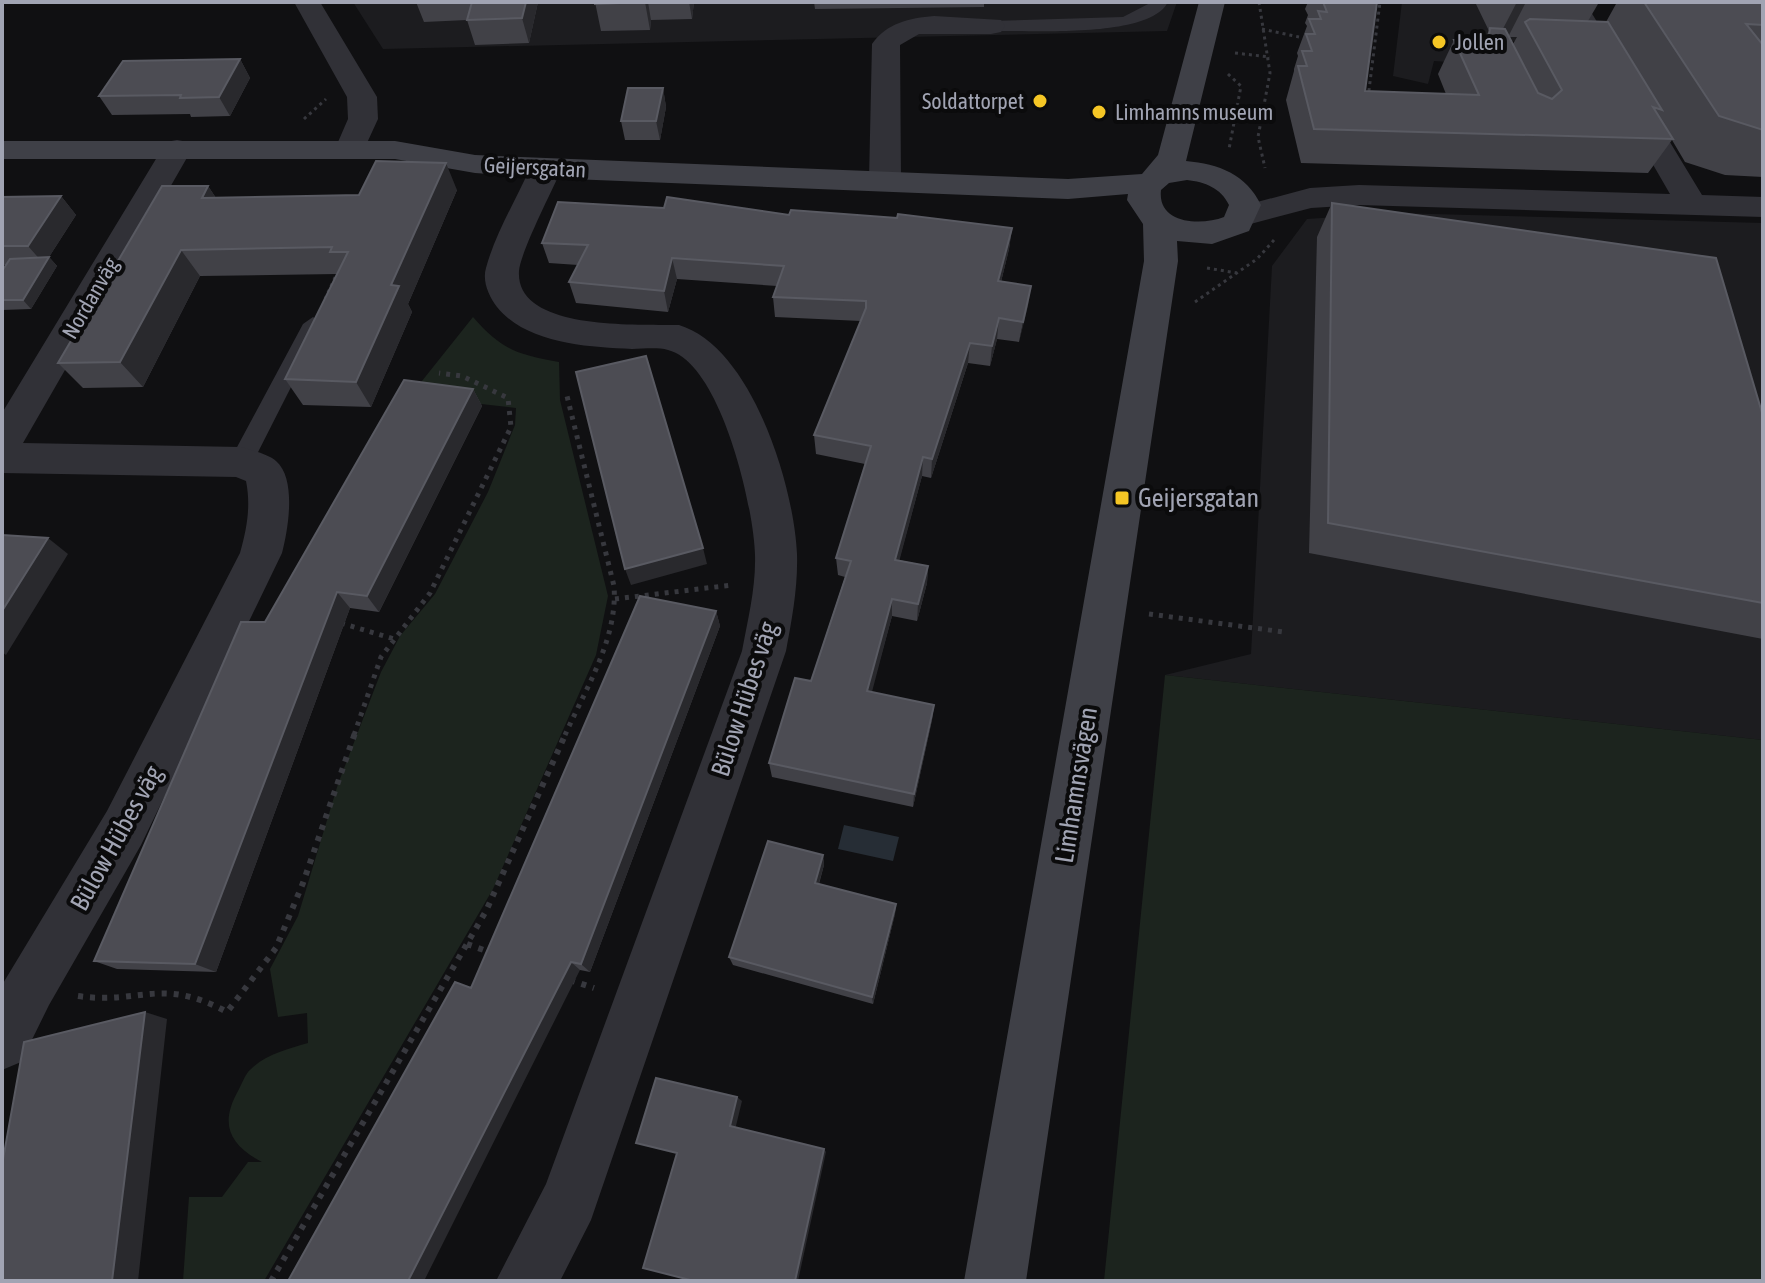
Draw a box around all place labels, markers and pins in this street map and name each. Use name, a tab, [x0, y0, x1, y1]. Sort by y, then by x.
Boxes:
place label: Jollen	[1455, 29, 1504, 55]
marker: Jollen	[1430, 33, 1448, 51]
place label: Soldattorpet	[922, 88, 1024, 114]
marker: Soldattorpet	[1031, 92, 1049, 110]
place label: Limhamns museum	[1115, 99, 1273, 125]
marker: Limhamns museum	[1090, 103, 1108, 121]
place label: Geijersgatan	[1138, 483, 1259, 513]
marker: Geijersgatan	[1113, 489, 1131, 507]

